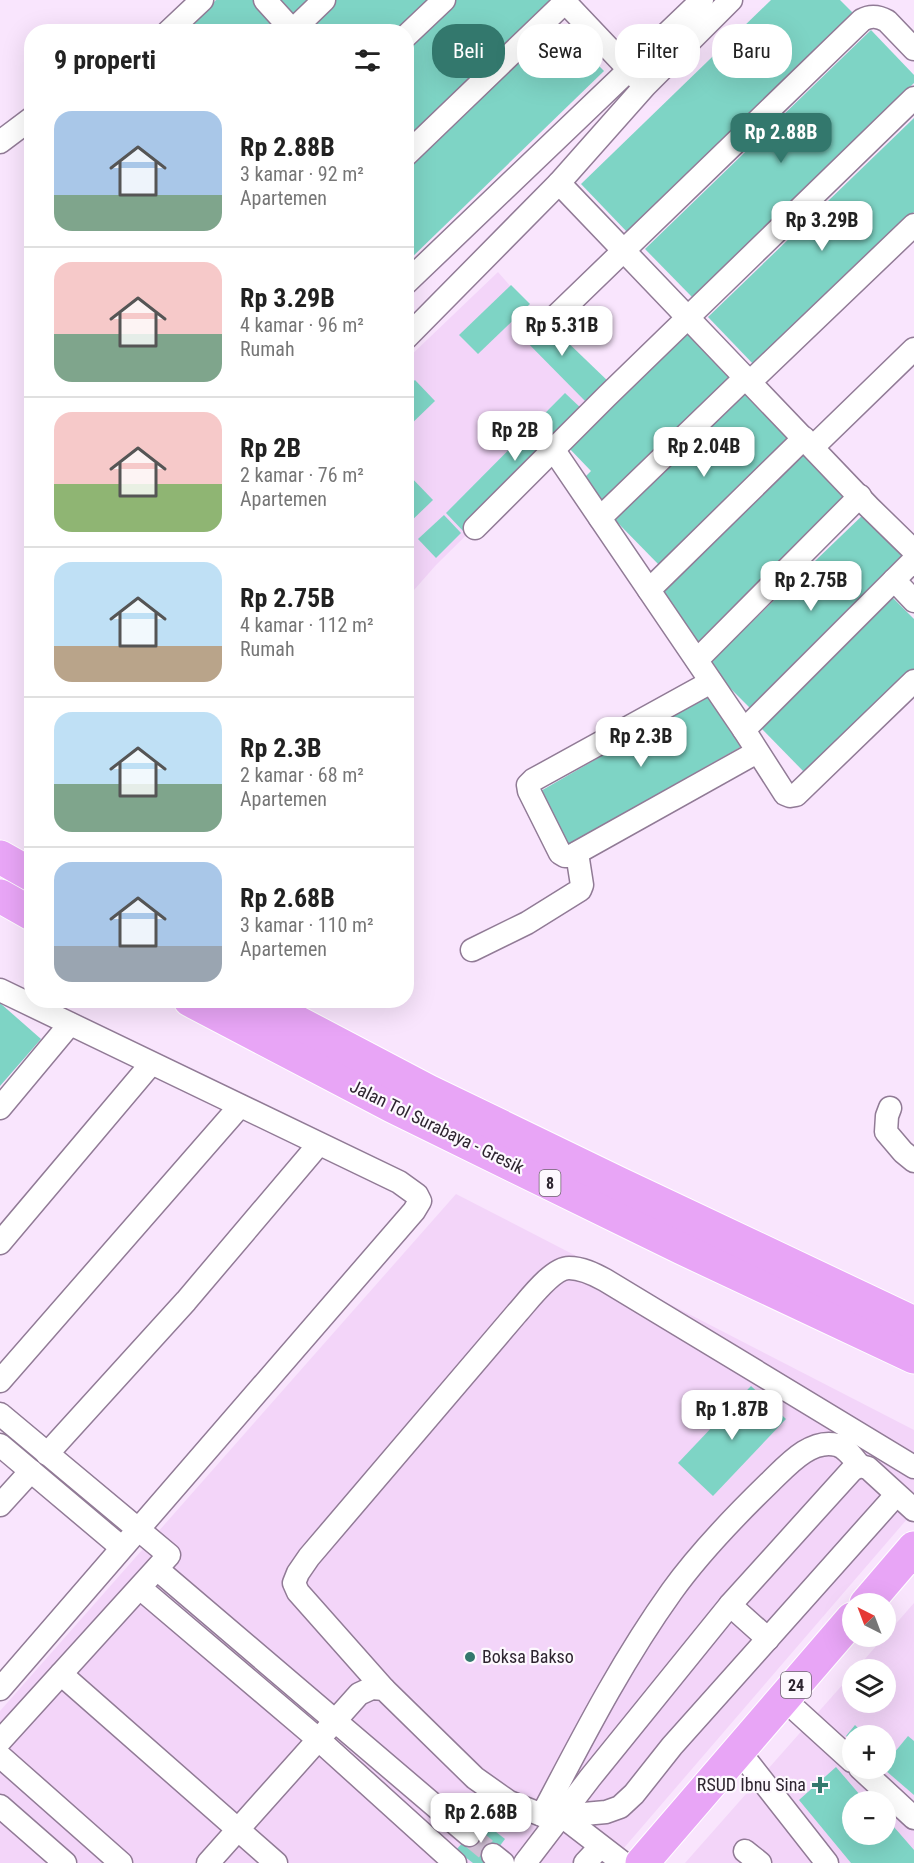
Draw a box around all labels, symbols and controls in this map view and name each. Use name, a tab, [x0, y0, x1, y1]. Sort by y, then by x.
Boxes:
chip: Beli	[432, 24, 505, 78]
chip: Sewa	[517, 24, 603, 78]
chip: Filter	[615, 24, 700, 78]
chip: Baru	[712, 24, 792, 78]
icon: filters	[351, 44, 384, 77]
text: 9 properti	[54, 45, 156, 75]
pin: Rp 2.88B	[719, 113, 843, 164]
text: Rp 2.88B	[745, 120, 817, 144]
text: Rp 2.88B	[240, 132, 335, 162]
icon: home	[102, 135, 174, 207]
text: 3 kamar · 92 m²	[240, 162, 364, 186]
text: Apartemen	[240, 186, 327, 210]
pin: Rp 3.29B	[760, 201, 884, 252]
text: Rp 3.29B	[786, 208, 858, 232]
text: Rp 3.29B	[240, 283, 335, 313]
icon: home	[102, 286, 174, 358]
pin: Rp 5.31B	[500, 306, 624, 357]
text: 4 kamar · 96 m²	[240, 313, 364, 337]
text: Rp 5.31B	[526, 313, 598, 337]
text: Rumah	[240, 337, 295, 361]
pin: Rp 2B	[473, 411, 557, 462]
text: Rp 2B	[492, 418, 538, 442]
pin: Rp 2.04B	[642, 427, 766, 478]
text: Rp 2B	[240, 433, 301, 463]
text: Rp 2.04B	[668, 434, 740, 458]
icon: home	[102, 436, 174, 508]
text: 2 kamar · 76 m²	[240, 463, 364, 487]
text: Apartemen	[240, 487, 327, 511]
pin: Rp 2.75B	[749, 561, 873, 612]
text: Rp 2.75B	[775, 568, 847, 592]
text: Rp 2.75B	[240, 583, 335, 613]
icon: home	[102, 586, 174, 658]
text: 4 kamar · 112 m²	[240, 613, 374, 637]
text: Rumah	[240, 637, 295, 661]
pin: Rp 2.3B	[586, 717, 696, 768]
text: Rp 2.3B	[610, 724, 672, 748]
text: Rp 2.3B	[240, 733, 322, 763]
icon: home	[102, 736, 174, 808]
text: 2 kamar · 68 m²	[240, 763, 364, 787]
text: Apartemen	[240, 787, 327, 811]
text: Rp 2.68B	[240, 883, 335, 913]
icon: home	[102, 886, 174, 958]
text: 3 kamar · 110 m²	[240, 913, 374, 937]
text: Apartemen	[240, 937, 327, 961]
street label: Jalan Tol Surabaya - Gresik	[347, 1075, 528, 1178]
road number: 8	[540, 1170, 560, 1196]
pin: Rp 1.87B	[670, 1390, 794, 1441]
text: Rp 1.87B	[696, 1397, 768, 1421]
north arrow	[842, 1593, 896, 1647]
map controls	[842, 1593, 896, 1845]
place label: Boksa Bakso	[482, 1646, 574, 1667]
marker: Boksa Bakso	[463, 1650, 477, 1664]
button: layers	[842, 1659, 896, 1713]
road number: 24	[781, 1672, 811, 1698]
button: +	[842, 1725, 896, 1779]
place label: RSUD Ibnu Sina	[697, 1774, 806, 1795]
marker: RSUD Ibnu Sina	[811, 1776, 829, 1794]
button: −	[842, 1791, 896, 1845]
pin: Rp 2.68B	[419, 1793, 543, 1844]
text: Rp 2.68B	[445, 1800, 517, 1824]

